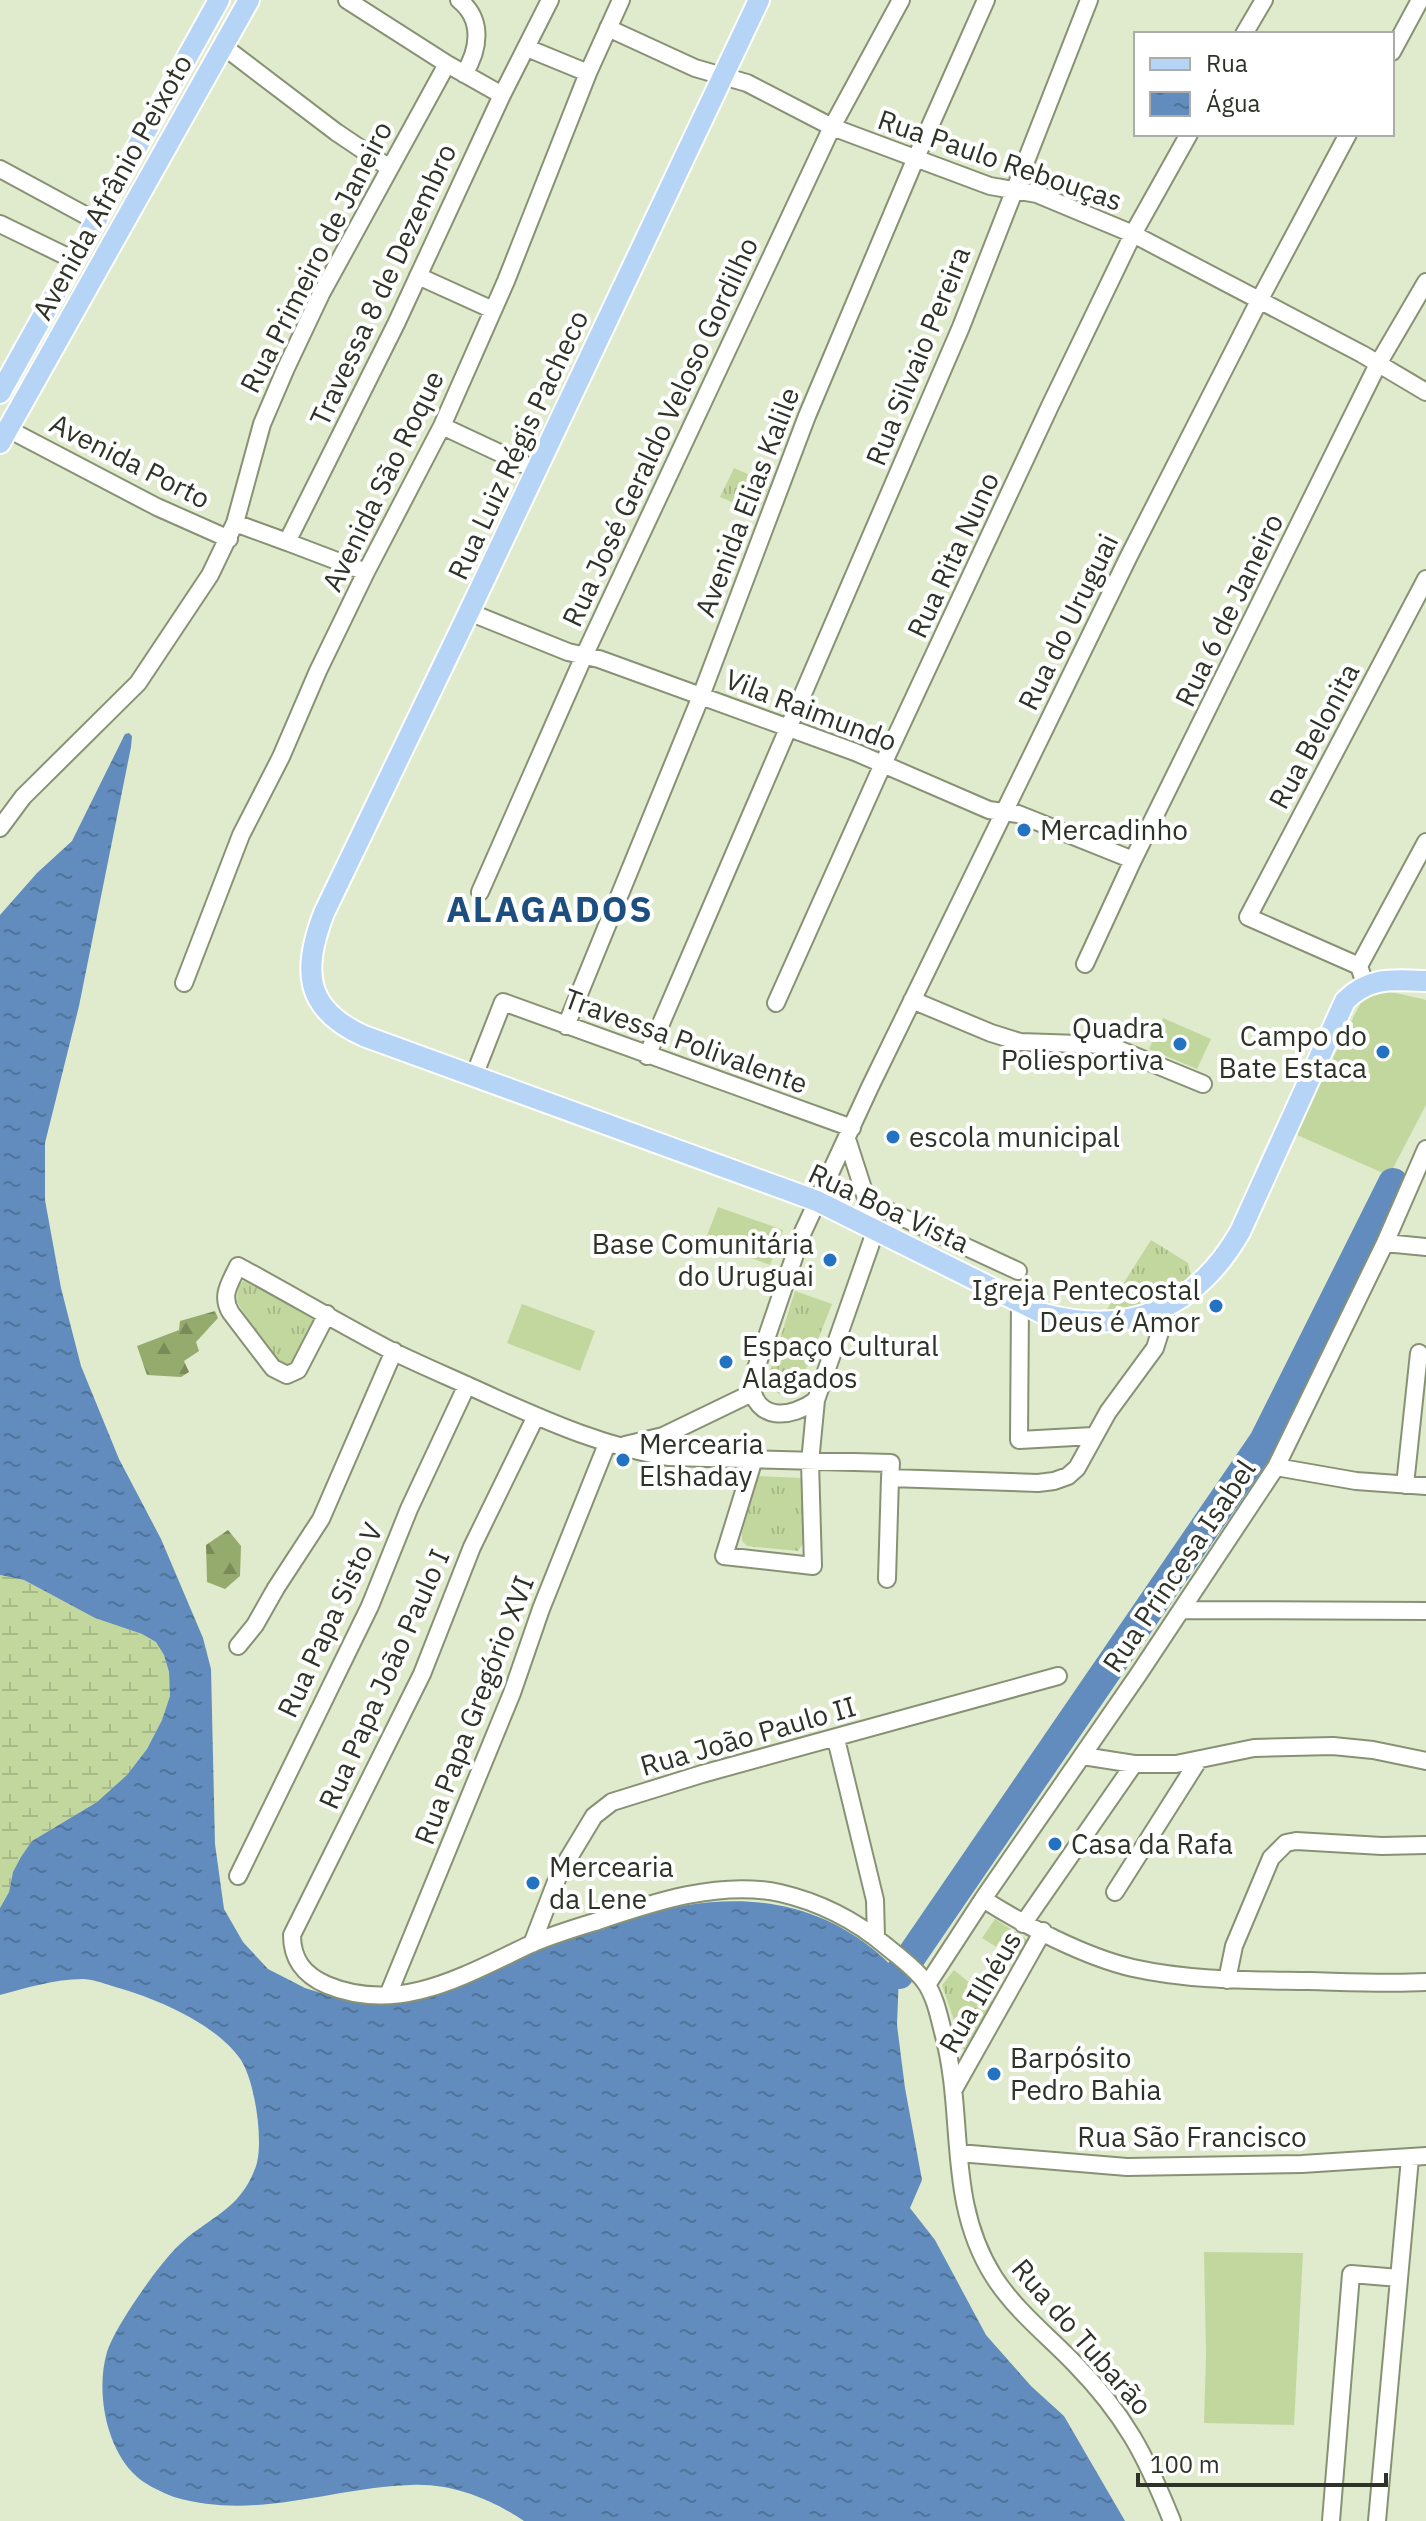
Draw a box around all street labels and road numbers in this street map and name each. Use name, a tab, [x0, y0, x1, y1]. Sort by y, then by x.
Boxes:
street label: Avenida Afrânio Peixoto	[23, 47, 200, 326]
street label: Rua Paulo Rebouças	[873, 100, 1127, 219]
street label: Rua Primeiro de Janeiro	[231, 115, 400, 399]
street label: Travessa 8 de Dezembro	[301, 138, 464, 432]
street label: Rua José Geraldo Veloso Gordilho	[553, 231, 766, 632]
street label: Rua Silvaio Pereira	[857, 241, 978, 471]
street label: Rua Luiz Régis Pacheco	[439, 304, 596, 585]
street label: Avenida São Roque	[313, 364, 452, 597]
street label: Avenida Elias Kalile	[686, 382, 807, 622]
street label: Avenida Porto	[44, 404, 217, 517]
street label: Rua Rita Nuno	[898, 466, 1007, 644]
street label: Rua 6 de Janeiro	[1166, 507, 1291, 712]
street label: Rua do Uruguai	[1009, 528, 1126, 716]
street label: Rua Belonita	[1260, 656, 1367, 815]
street label: Vila Raimundo	[720, 660, 902, 759]
street label: Travessa Polivalente	[559, 979, 813, 1102]
street label: Rua Boa Vista	[803, 1154, 976, 1261]
street label: Rua Princesa Isabel	[1094, 1452, 1263, 1679]
street label: Rua Papa Sisto V	[268, 1517, 391, 1723]
street label: Rua Papa João Paulo I	[310, 1543, 458, 1815]
street label: Rua Papa Gregório XVI	[405, 1570, 542, 1850]
street label: Rua João Paulo II	[636, 1687, 860, 1784]
street label: Rua Ilhéus	[930, 1924, 1029, 2059]
street label: Rua São Francisco	[1077, 2118, 1307, 2155]
street label: Rua do Tubarão	[1004, 2250, 1161, 2423]

